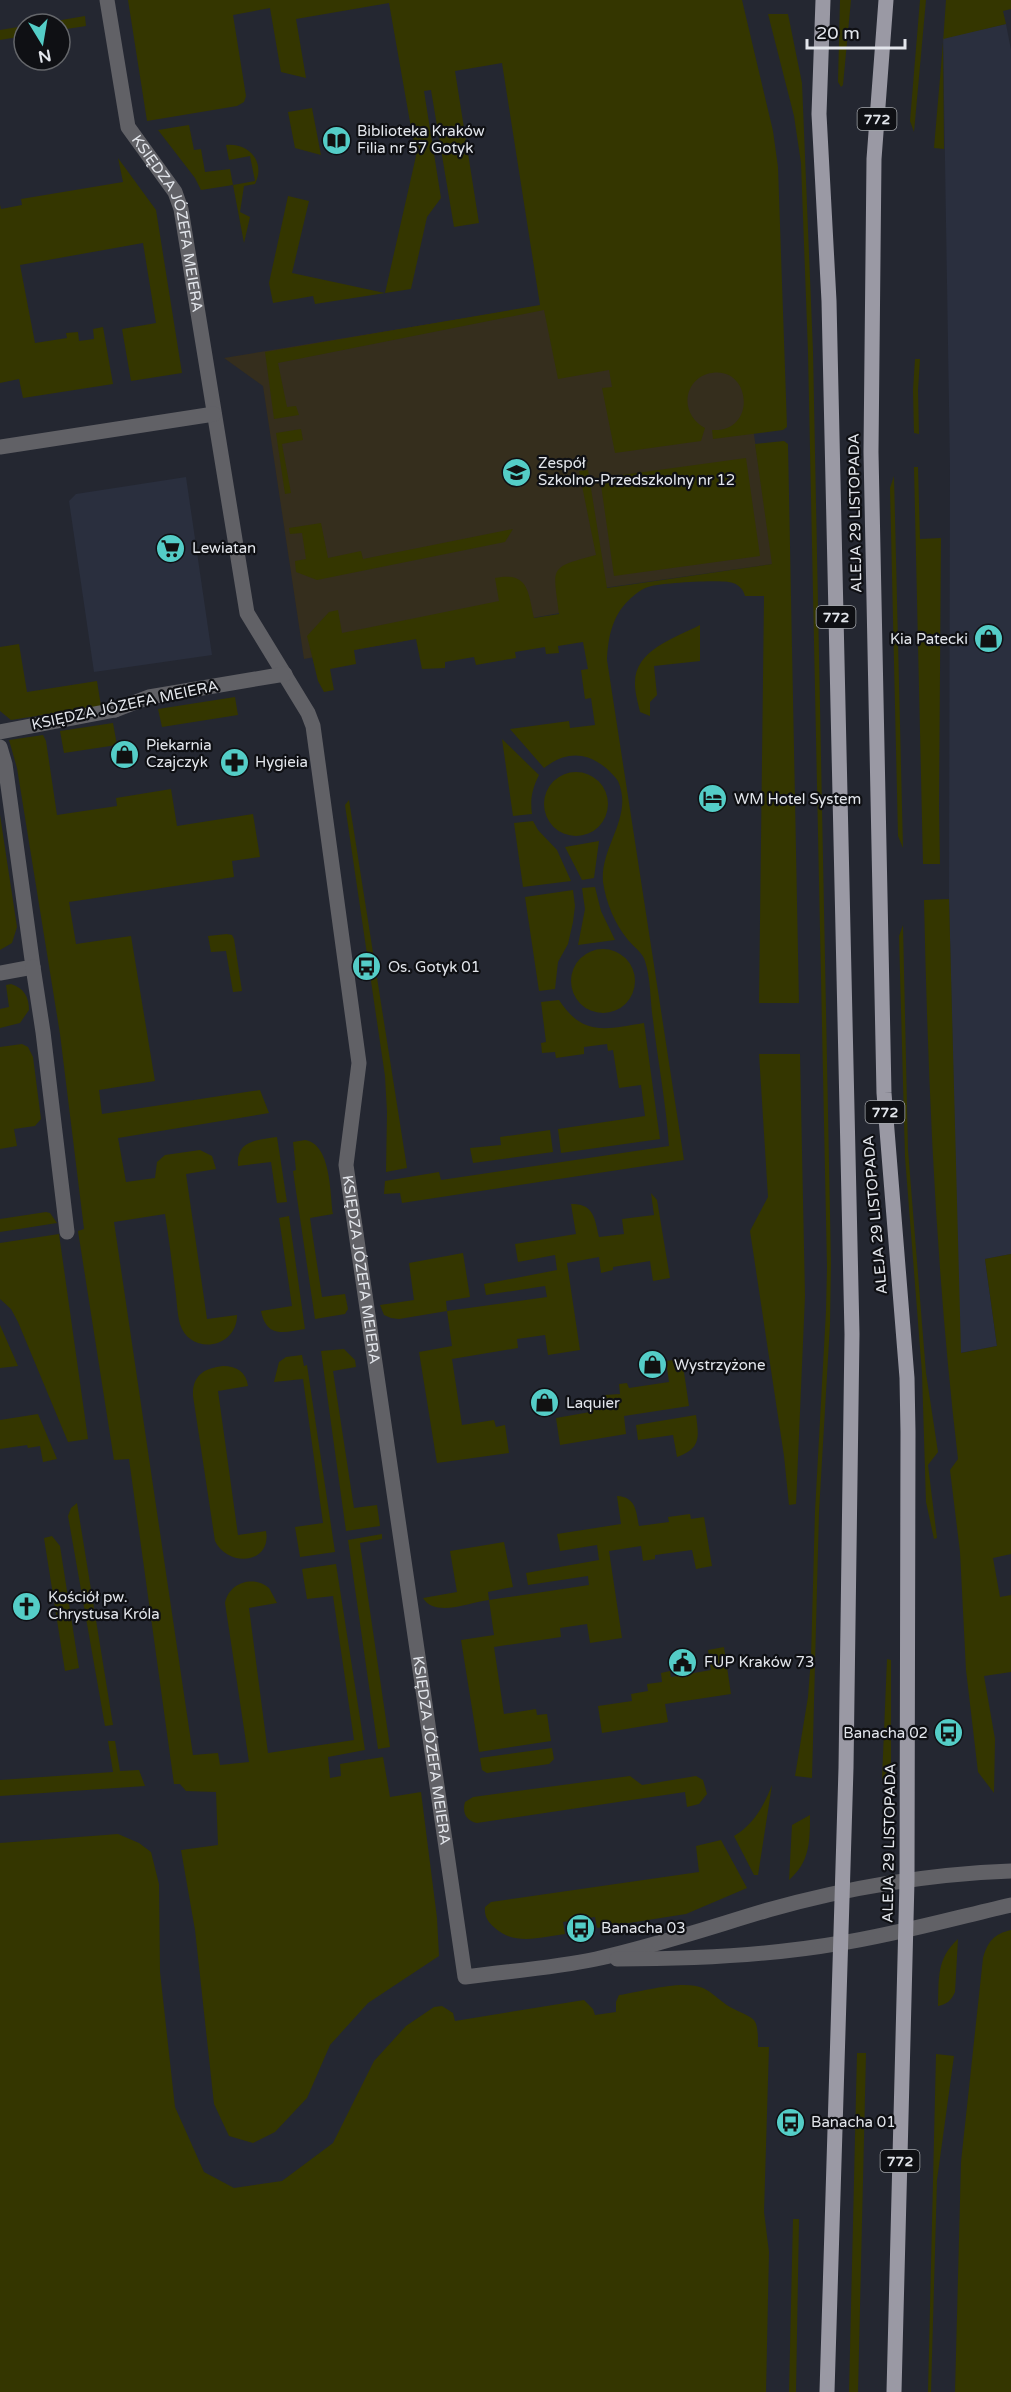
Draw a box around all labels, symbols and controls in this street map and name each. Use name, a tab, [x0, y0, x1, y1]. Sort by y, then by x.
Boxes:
north arrow	[12, 12, 72, 72]
scale bar	[807, 12, 904, 50]
text: 20 m	[816, 22, 860, 44]
text: N	[36, 45, 53, 67]
road number: 772	[858, 108, 896, 130]
place label: Biblioteka Kraków Filia nr 57 Gotyk	[357, 122, 485, 157]
library icon: Biblioteka Kraków Filia nr 57 Gotyk	[320, 124, 352, 156]
street label: KSIĘDZA JÓZEFA MEIERA	[128, 131, 207, 313]
street label: ALEJA 29 LISTOPADA	[845, 433, 865, 593]
place label: Zespół Szkolno-Przedszkolny nr 12	[538, 454, 735, 489]
school or university icon: Zespół Szkolno-Przedszkolny nr 12	[501, 456, 533, 488]
supermarket icon: Lewiatan	[155, 532, 187, 564]
place label: Lewiatan	[192, 539, 256, 557]
road number: 772	[816, 606, 856, 628]
shop icon: Kia Patecki	[973, 623, 1005, 655]
place label: Kia Patecki	[890, 630, 968, 648]
street label: KSIĘDZA JÓZEFA MEIERA	[30, 676, 220, 734]
place label: Piekarnia Czajczyk	[146, 736, 212, 771]
shop icon: Piekarnia Czajczyk	[109, 738, 141, 770]
pharmacy icon: Hygieia	[218, 746, 250, 778]
place label: Hygieia	[255, 753, 308, 771]
hotel icon: WM Hotel System	[697, 783, 729, 815]
place label: WM Hotel System	[734, 790, 861, 808]
bus stop icon: Os. Gotyk 01	[351, 951, 383, 983]
place label: Os. Gotyk 01	[388, 958, 480, 976]
road number: 772	[866, 1101, 904, 1123]
street label: ALEJA 29 LISTOPADA	[859, 1135, 891, 1295]
street label: KSIĘDZA JÓZEFA MEIERA	[339, 1174, 384, 1365]
shop icon: Wystrzyżone	[637, 1349, 669, 1381]
place label: Wystrzyżone	[674, 1356, 765, 1374]
shop icon: Laquier	[529, 1387, 561, 1419]
place label: Laquier	[566, 1394, 620, 1412]
place label: Kościół pw. Chrystusa Króla	[48, 1588, 160, 1623]
church icon: Kościół pw. Chrystusa Króla	[11, 1590, 43, 1622]
public building icon: FUP Kraków 73	[667, 1646, 699, 1678]
place label: FUP Kraków 73	[704, 1653, 814, 1671]
street label: KSIĘDZA JÓZEFA MEIERA	[409, 1655, 455, 1846]
bus stop icon: Banacha 02	[933, 1717, 965, 1749]
place label: Banacha 02	[843, 1724, 928, 1742]
street label: ALEJA 29 LISTOPADA	[879, 1763, 899, 1923]
bus stop icon: Banacha 03	[564, 1912, 596, 1944]
place label: Banacha 03	[601, 1919, 686, 1937]
bus stop icon: Banacha 01	[774, 2106, 806, 2138]
place label: Banacha 01	[811, 2113, 896, 2131]
road number: 772	[880, 2150, 920, 2172]

